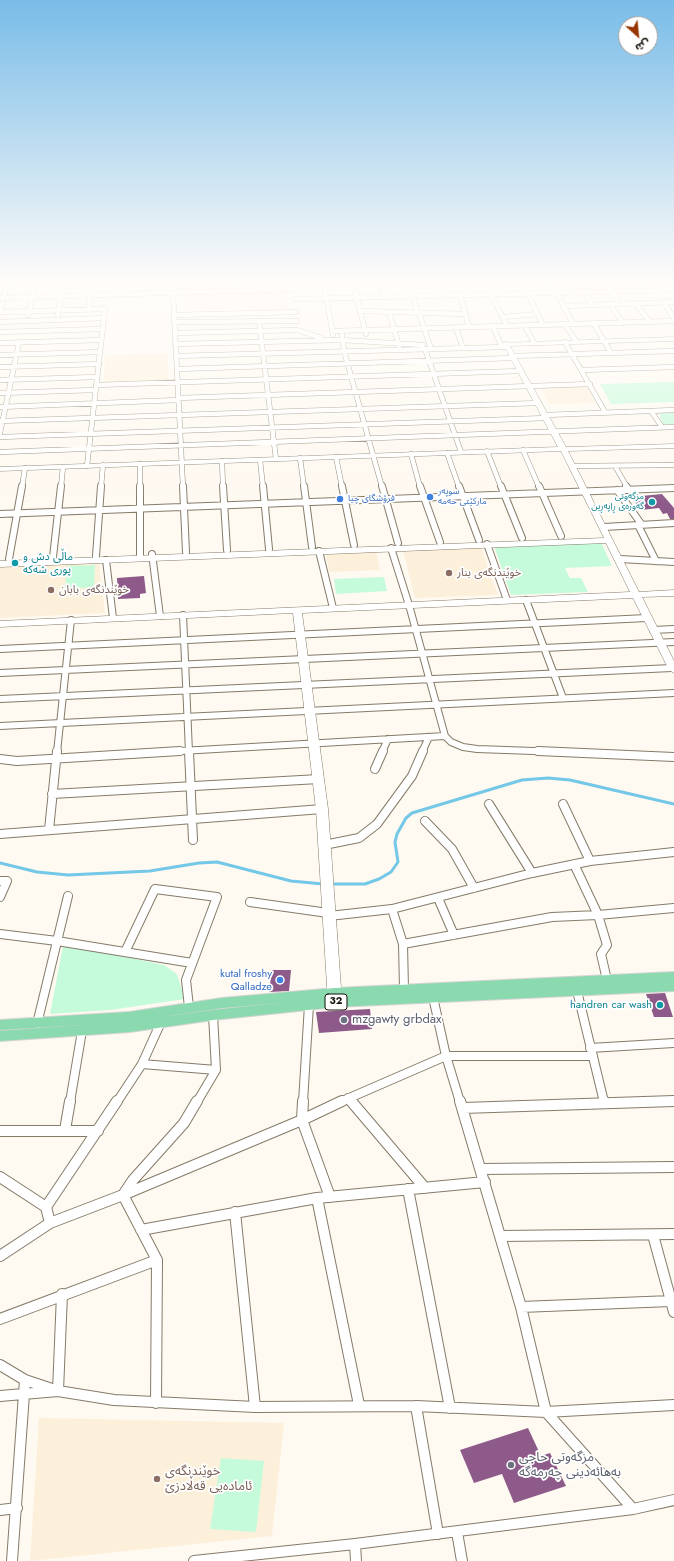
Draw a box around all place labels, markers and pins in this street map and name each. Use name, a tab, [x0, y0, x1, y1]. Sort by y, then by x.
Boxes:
place label: سوپەر مارکێتی حەمە	[438, 487, 487, 508]
marker: سوپەر مارکێتی حەمە	[425, 492, 435, 502]
place label: مزگەوتی گەورەی ڕاپەڕین	[591, 492, 644, 513]
marker: فرۆشگای چیا	[335, 494, 345, 504]
place label: فرۆشگای چیا	[348, 494, 395, 504]
marker: مزگەوتی گەورەی ڕاپەڕین	[647, 497, 657, 507]
place label: ماڵی دش و پوری شەکە	[23, 550, 73, 576]
marker: ماڵی دش و پوری شەکە	[10, 558, 20, 568]
place label: خوێندنگەی بنار	[457, 566, 521, 580]
marker: خوێندنگەی بنار	[444, 568, 454, 578]
place label: خوێندنگەی بابان	[59, 583, 129, 597]
marker: خوێندنگەی بابان	[46, 585, 56, 595]
place label: kutal froshy Qalladze	[220, 967, 272, 993]
marker: kutal froshy Qalladze	[275, 975, 285, 985]
place label: handren car wash	[570, 998, 652, 1012]
marker: handren car wash	[655, 1000, 665, 1010]
place label: mzgawty grbdax	[352, 1012, 442, 1028]
marker: mzgawty grbdax	[339, 1015, 349, 1025]
place label: مزگەوتی حاجی بەهائەدینی چەرمەگە	[519, 1450, 621, 1481]
marker: مزگەوتی حاجی بەهائەدینی چەرمەگە	[506, 1460, 516, 1470]
place label: خوێندنگەی ئامادەیی قەڵادزێ	[165, 1464, 252, 1495]
marker: خوێندنگەی ئامادەیی قەڵادزێ	[152, 1474, 162, 1484]

